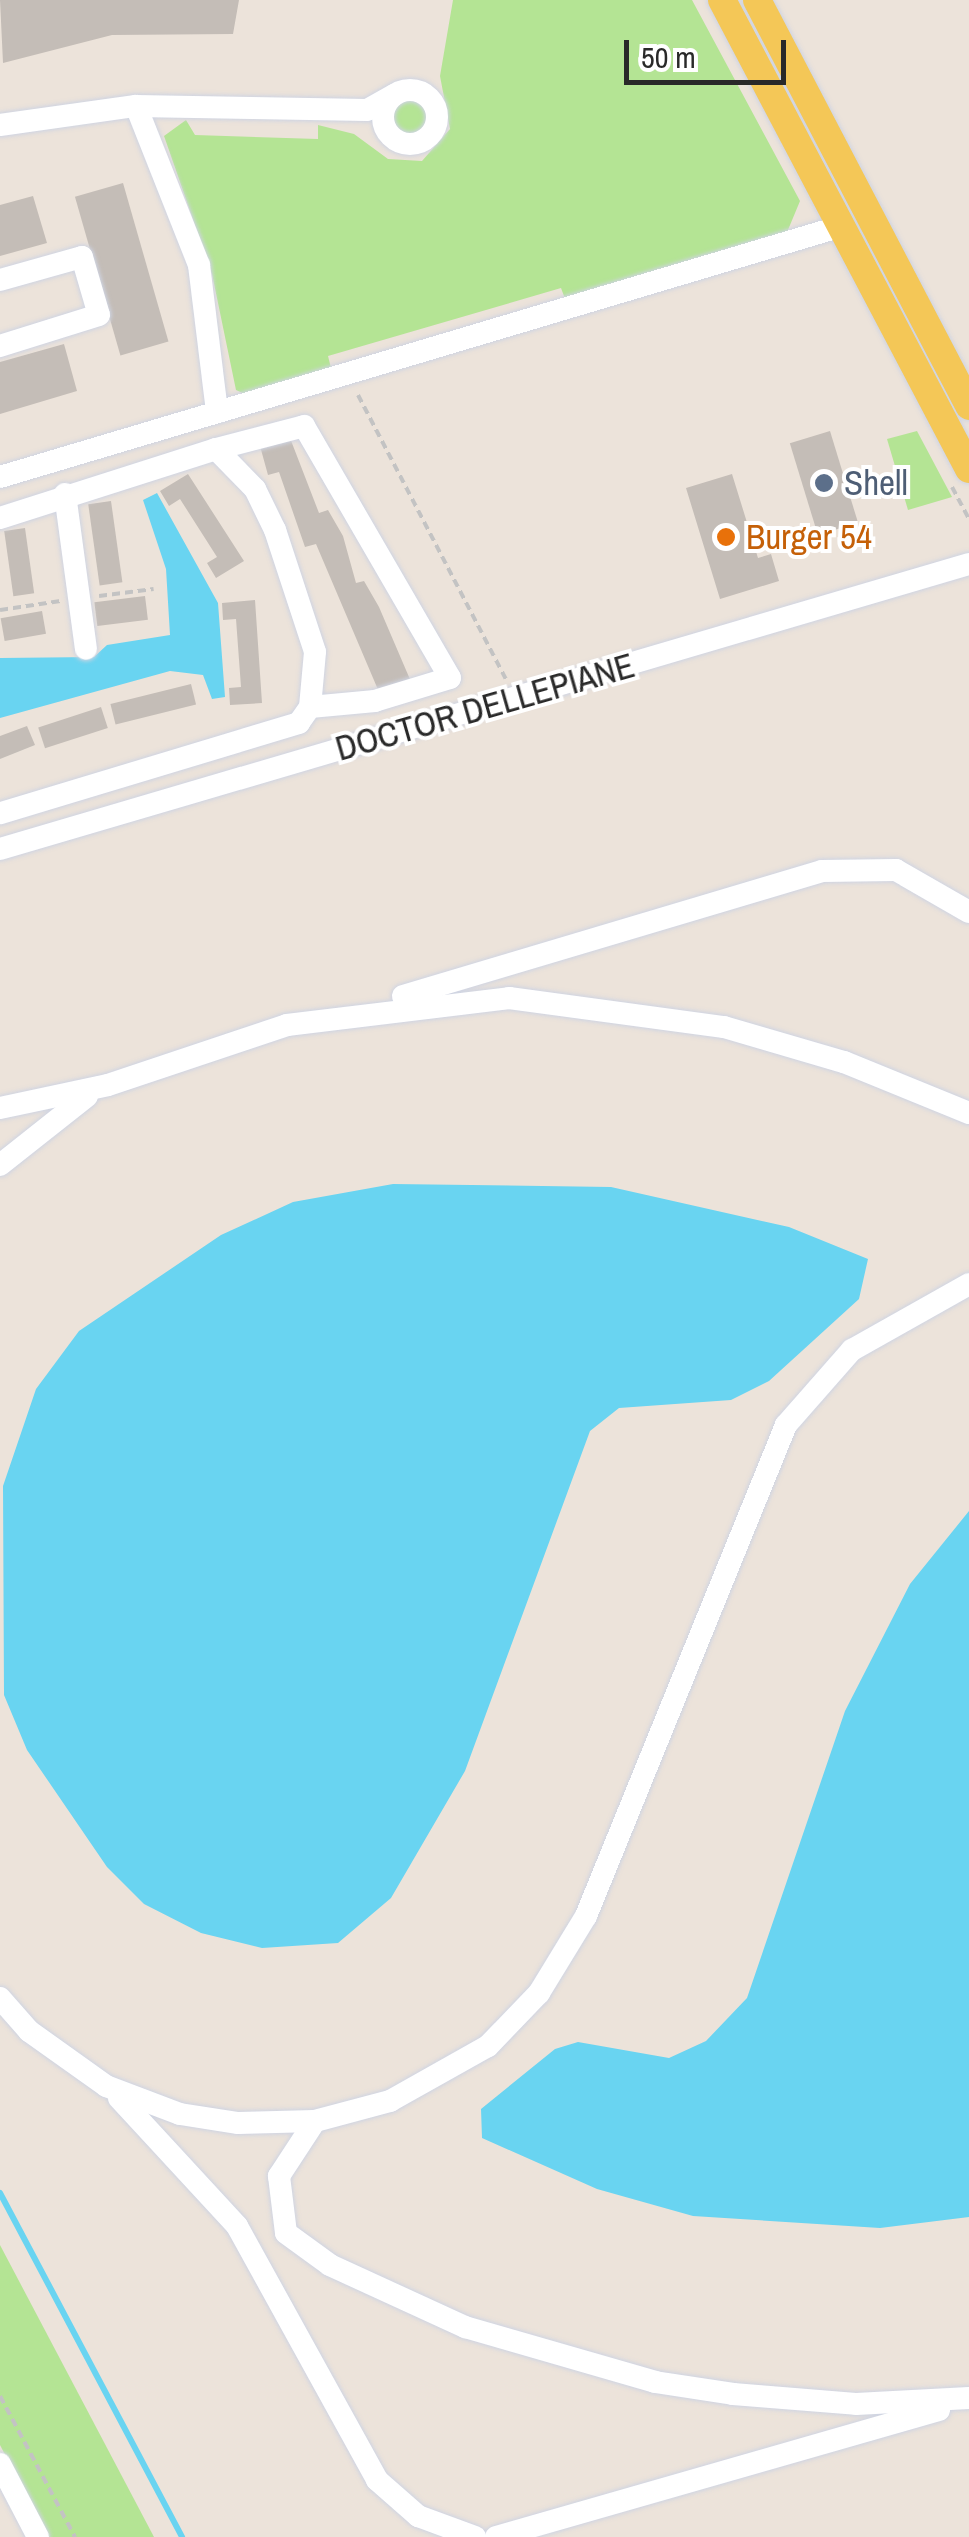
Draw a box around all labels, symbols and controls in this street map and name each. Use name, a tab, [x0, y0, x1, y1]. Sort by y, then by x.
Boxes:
scale bar	[629, 20, 792, 82]
text: 50 m	[641, 37, 696, 77]
place label: Shell	[844, 462, 908, 504]
marker: Shell	[813, 472, 835, 494]
place label: Burger 54	[746, 516, 872, 558]
marker: Burger 54	[715, 526, 737, 548]
street label: DOCTOR DELLEPIANE	[331, 644, 639, 770]

